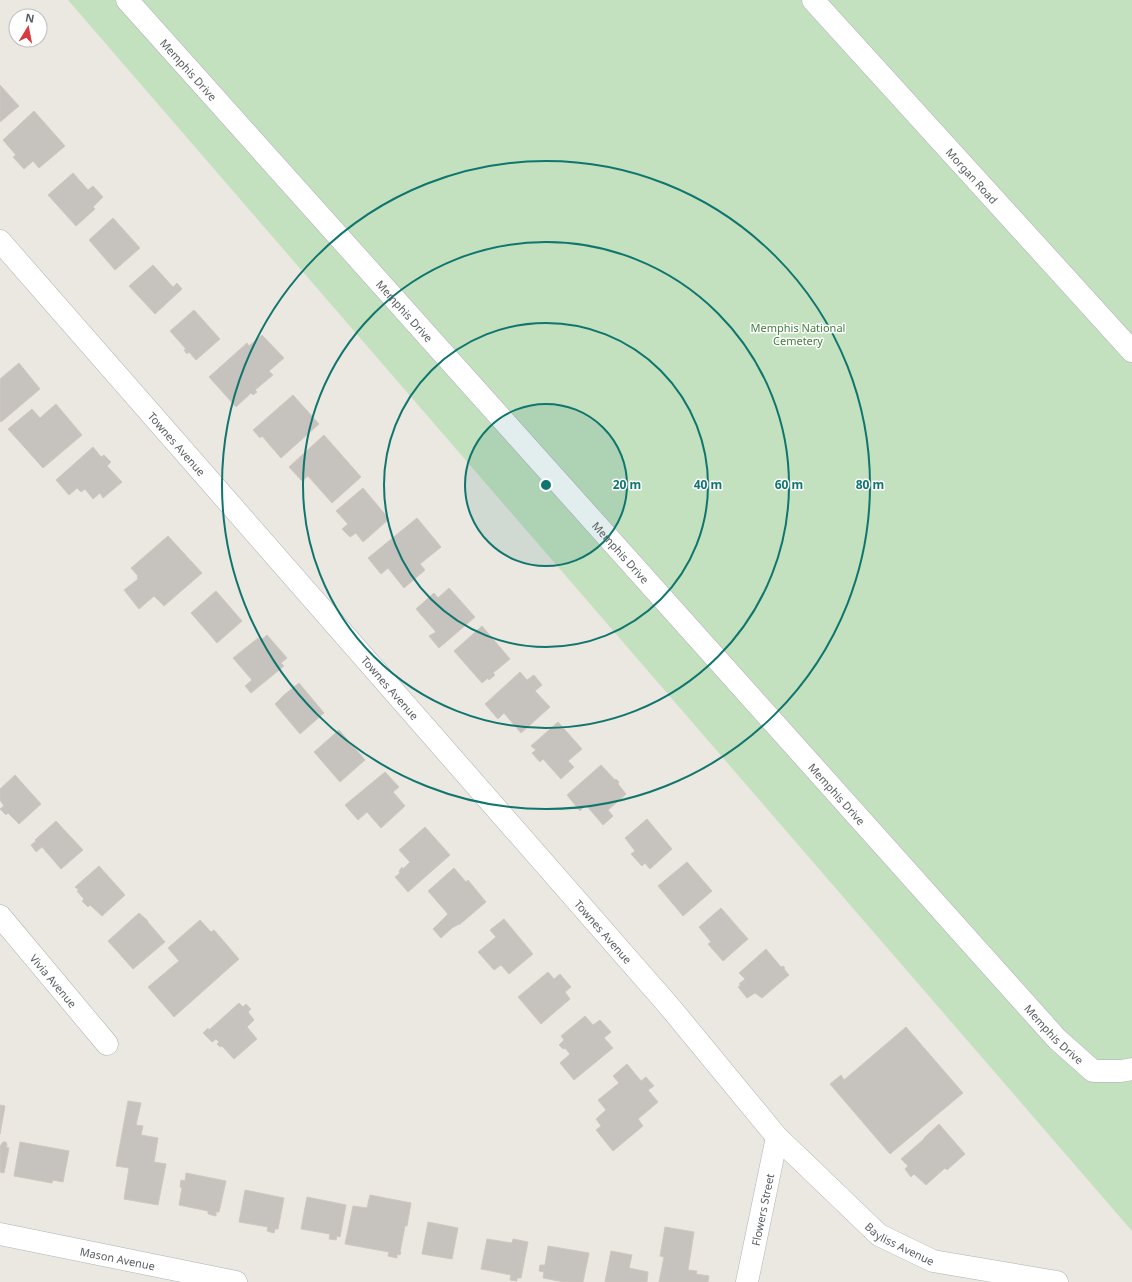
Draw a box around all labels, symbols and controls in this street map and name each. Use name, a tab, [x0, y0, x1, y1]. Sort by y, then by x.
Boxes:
north arrow	[8, 8, 48, 48]
text: N	[24, 9, 36, 26]
street label: Memphis Drive	[157, 35, 221, 103]
street label: Morgan Road	[943, 144, 1002, 206]
street label: Memphis Drive	[373, 277, 437, 345]
park label: Memphis National Cemetery	[751, 320, 845, 348]
street label: Townes Avenue	[145, 408, 209, 479]
text: 20 m	[613, 476, 641, 493]
text: 40 m	[694, 476, 722, 493]
text: 60 m	[775, 476, 803, 493]
text: 80 m	[856, 476, 884, 493]
centre of rings	[539, 478, 553, 492]
street label: Memphis Drive	[590, 518, 653, 586]
street label: Townes Avenue	[358, 652, 422, 723]
street label: Memphis Drive	[806, 759, 869, 828]
street label: Townes Avenue	[572, 896, 636, 966]
street label: Vivia Avenue	[27, 950, 81, 1010]
street label: Memphis Drive	[1022, 1001, 1087, 1067]
street label: Flowers Street	[747, 1172, 777, 1247]
street label: Bayliss Avenue	[862, 1219, 937, 1268]
street label: Mason Avenue	[79, 1243, 157, 1273]

